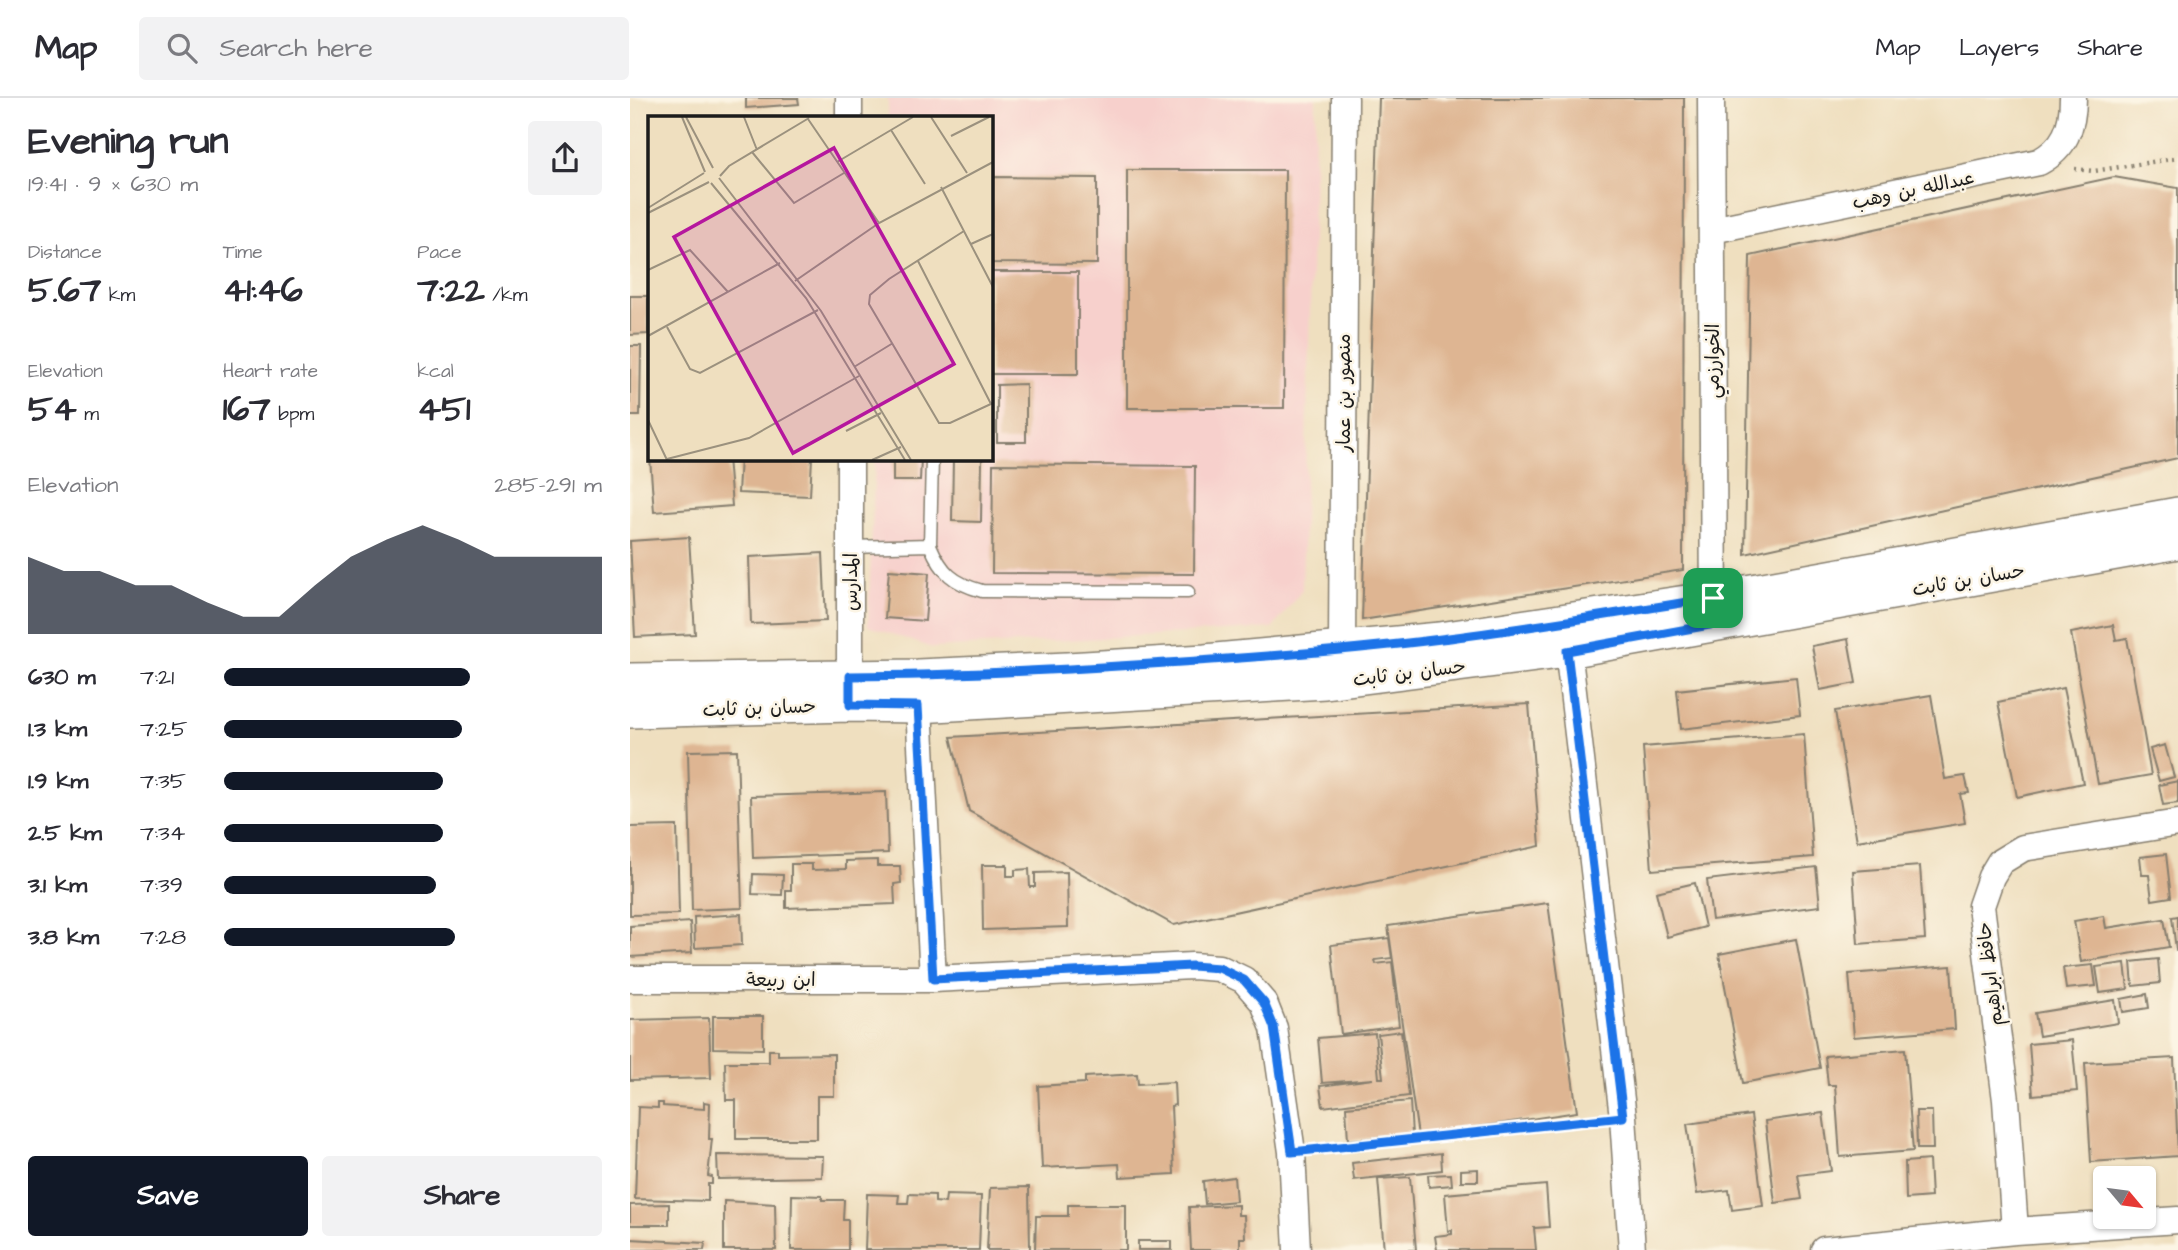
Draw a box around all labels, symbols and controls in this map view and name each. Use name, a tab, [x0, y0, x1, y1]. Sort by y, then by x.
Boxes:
search box	[139, 17, 629, 80]
text: Map	[35, 25, 97, 71]
icon: search	[163, 29, 201, 67]
text: Search here	[219, 30, 373, 66]
text: Map	[1876, 31, 1921, 65]
text: Layers	[1959, 31, 2039, 65]
text: Share	[2077, 31, 2143, 65]
text: Evening run	[28, 116, 229, 168]
inset map	[648, 116, 992, 460]
button: share	[528, 121, 602, 195]
street label: عبدالله بن وهب	[1850, 164, 1977, 217]
text: 19:41 · 9 × 630 m	[28, 168, 198, 200]
text: Distance	[28, 239, 102, 266]
text: Time	[223, 239, 262, 266]
text: Pace	[417, 239, 461, 266]
text: 5.67	[28, 266, 101, 315]
text: 41:46	[223, 266, 303, 315]
text: 7:22	[417, 266, 485, 315]
text: km	[101, 282, 135, 309]
text: /km	[485, 282, 527, 309]
street label: الخوارزمي	[1700, 324, 1729, 398]
street label: منصور بن عمار	[1331, 333, 1358, 454]
text: Elevation	[28, 358, 103, 385]
text: Heart rate	[223, 358, 318, 385]
text: kcal	[417, 358, 454, 385]
text: 54	[28, 385, 77, 434]
text: 167	[223, 385, 271, 434]
text: 451	[417, 385, 470, 434]
text: m	[77, 401, 99, 428]
text: bpm	[271, 401, 314, 428]
text: Elevation	[28, 469, 119, 501]
text: 285–291 m	[494, 469, 602, 501]
street label: المدارس	[838, 553, 865, 611]
street label: حسان بن ثابت	[1910, 557, 2026, 604]
pin	[1683, 568, 1743, 628]
icon: arrive	[1694, 579, 1732, 617]
street label: حسان بن ثابت	[1351, 653, 1467, 694]
text: 630 m	[28, 661, 96, 693]
text: 7:21	[140, 661, 174, 693]
street label: حسان بن ثابت	[702, 693, 816, 724]
text: 1.3 km	[28, 713, 87, 745]
text: 7:25	[140, 713, 187, 745]
text: 1.9 km	[28, 765, 89, 797]
text: 7:35	[140, 765, 186, 797]
text: 2.5 km	[28, 817, 102, 849]
text: 7:34	[140, 817, 185, 849]
text: 3.1 km	[28, 869, 87, 901]
text: 7:39	[140, 869, 183, 901]
street label: حافظ ابراهيم	[1971, 920, 2010, 1027]
text: 3.8 km	[28, 921, 99, 953]
text: 7:28	[140, 921, 186, 953]
street label: ابن ربيعة	[746, 967, 816, 994]
button: Save	[28, 1156, 308, 1236]
button: Share	[322, 1156, 602, 1236]
north arrow	[2093, 1166, 2156, 1228]
map controls	[2093, 1166, 2156, 1229]

